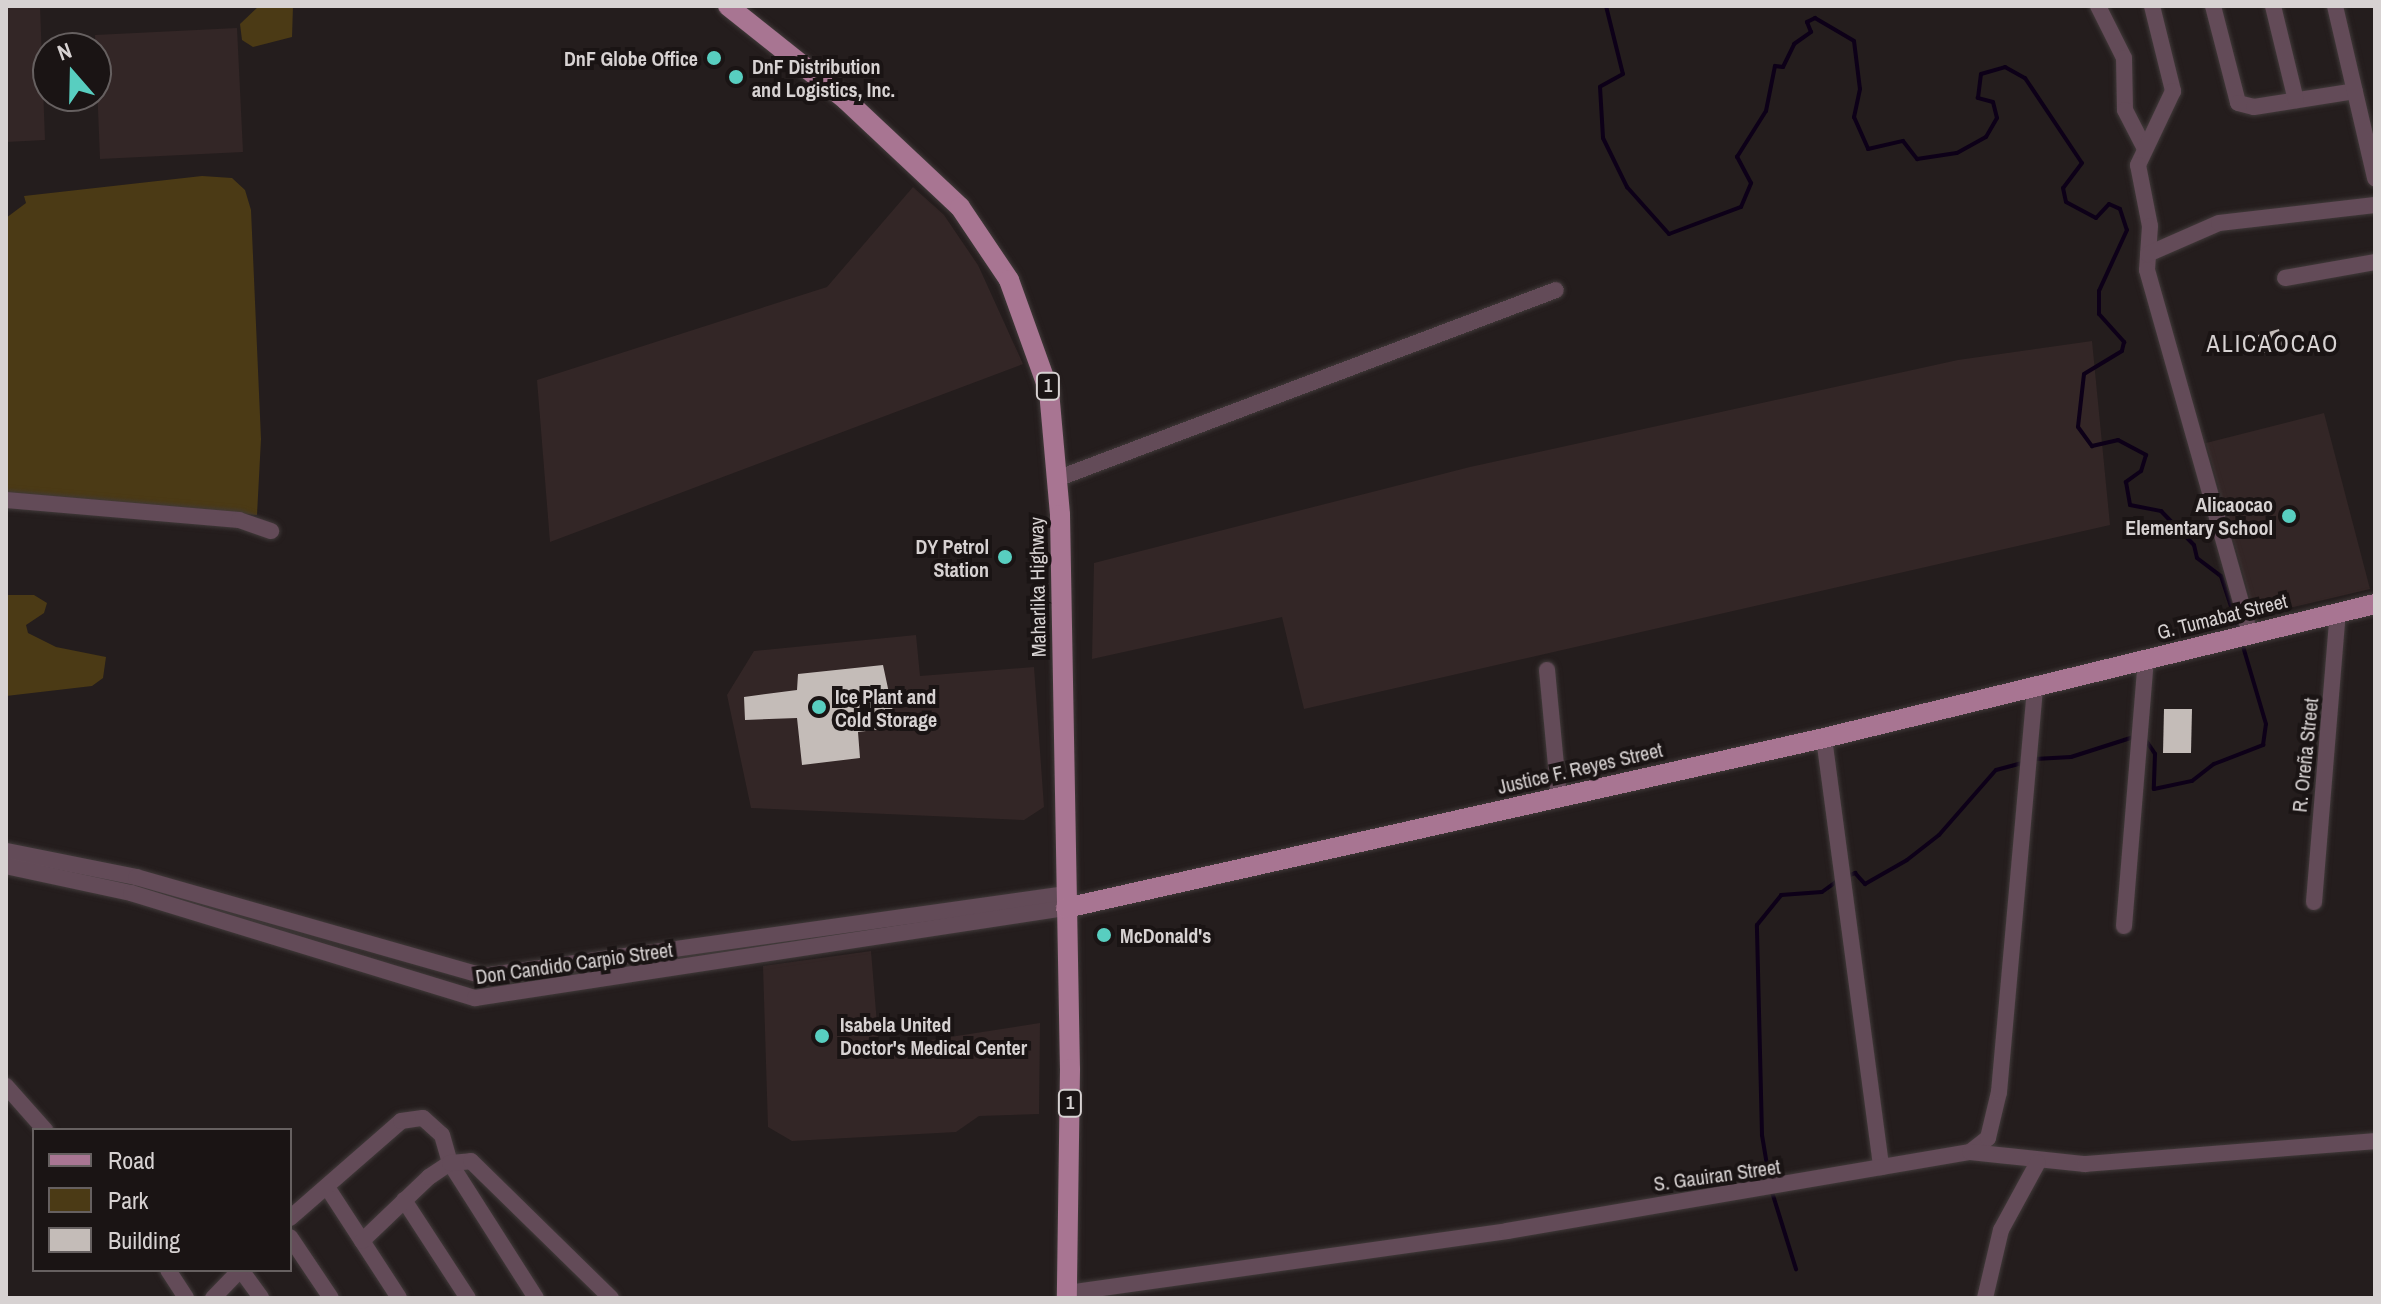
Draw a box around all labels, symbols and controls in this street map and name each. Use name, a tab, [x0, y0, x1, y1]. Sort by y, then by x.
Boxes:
north arrow	[32, 32, 112, 112]
text: N	[53, 35, 76, 68]
place label: DnF Globe Office	[564, 46, 698, 70]
marker: DnF Globe Office	[705, 49, 723, 67]
place label: DnF Distribution and Logistics, Inc.	[752, 54, 895, 101]
marker: DnF Distribution and Logistics, Inc.	[727, 68, 745, 86]
district label: ALICAOCAO	[2207, 330, 2339, 358]
road number: 1	[1034, 372, 1062, 400]
place label: Alicaocao Elementary School	[2125, 492, 2273, 539]
marker: Alicaocao Elementary School	[2280, 507, 2298, 525]
street label: Maharlika Highway	[1024, 517, 1050, 657]
place label: DY Petrol Station	[915, 534, 989, 581]
marker: DY Petrol Station	[996, 548, 1014, 566]
street label: G. Tumabat Street	[2154, 588, 2290, 644]
place label: Ice Plant and Cold Storage	[835, 684, 937, 731]
street label: R. Oreña Street	[2287, 697, 2323, 813]
marker: Ice Plant and Cold Storage	[810, 698, 828, 716]
street label: Justice F. Reyes Street	[1495, 737, 1665, 799]
place label: McDonald's	[1120, 923, 1211, 947]
marker: McDonald's	[1095, 926, 1113, 944]
street label: Don Candido Carpio Street	[474, 937, 674, 989]
place label: Isabela United Doctor's Medical Center	[840, 1012, 1027, 1059]
marker: Isabela United Doctor's Medical Center	[811, 1025, 833, 1047]
road number: 1	[1056, 1089, 1084, 1117]
legend	[32, 1128, 292, 1272]
text: Road	[108, 1144, 155, 1176]
street label: S. Gauiran Street	[1652, 1154, 1782, 1196]
text: Park	[108, 1184, 148, 1216]
text: Building	[108, 1224, 180, 1256]

